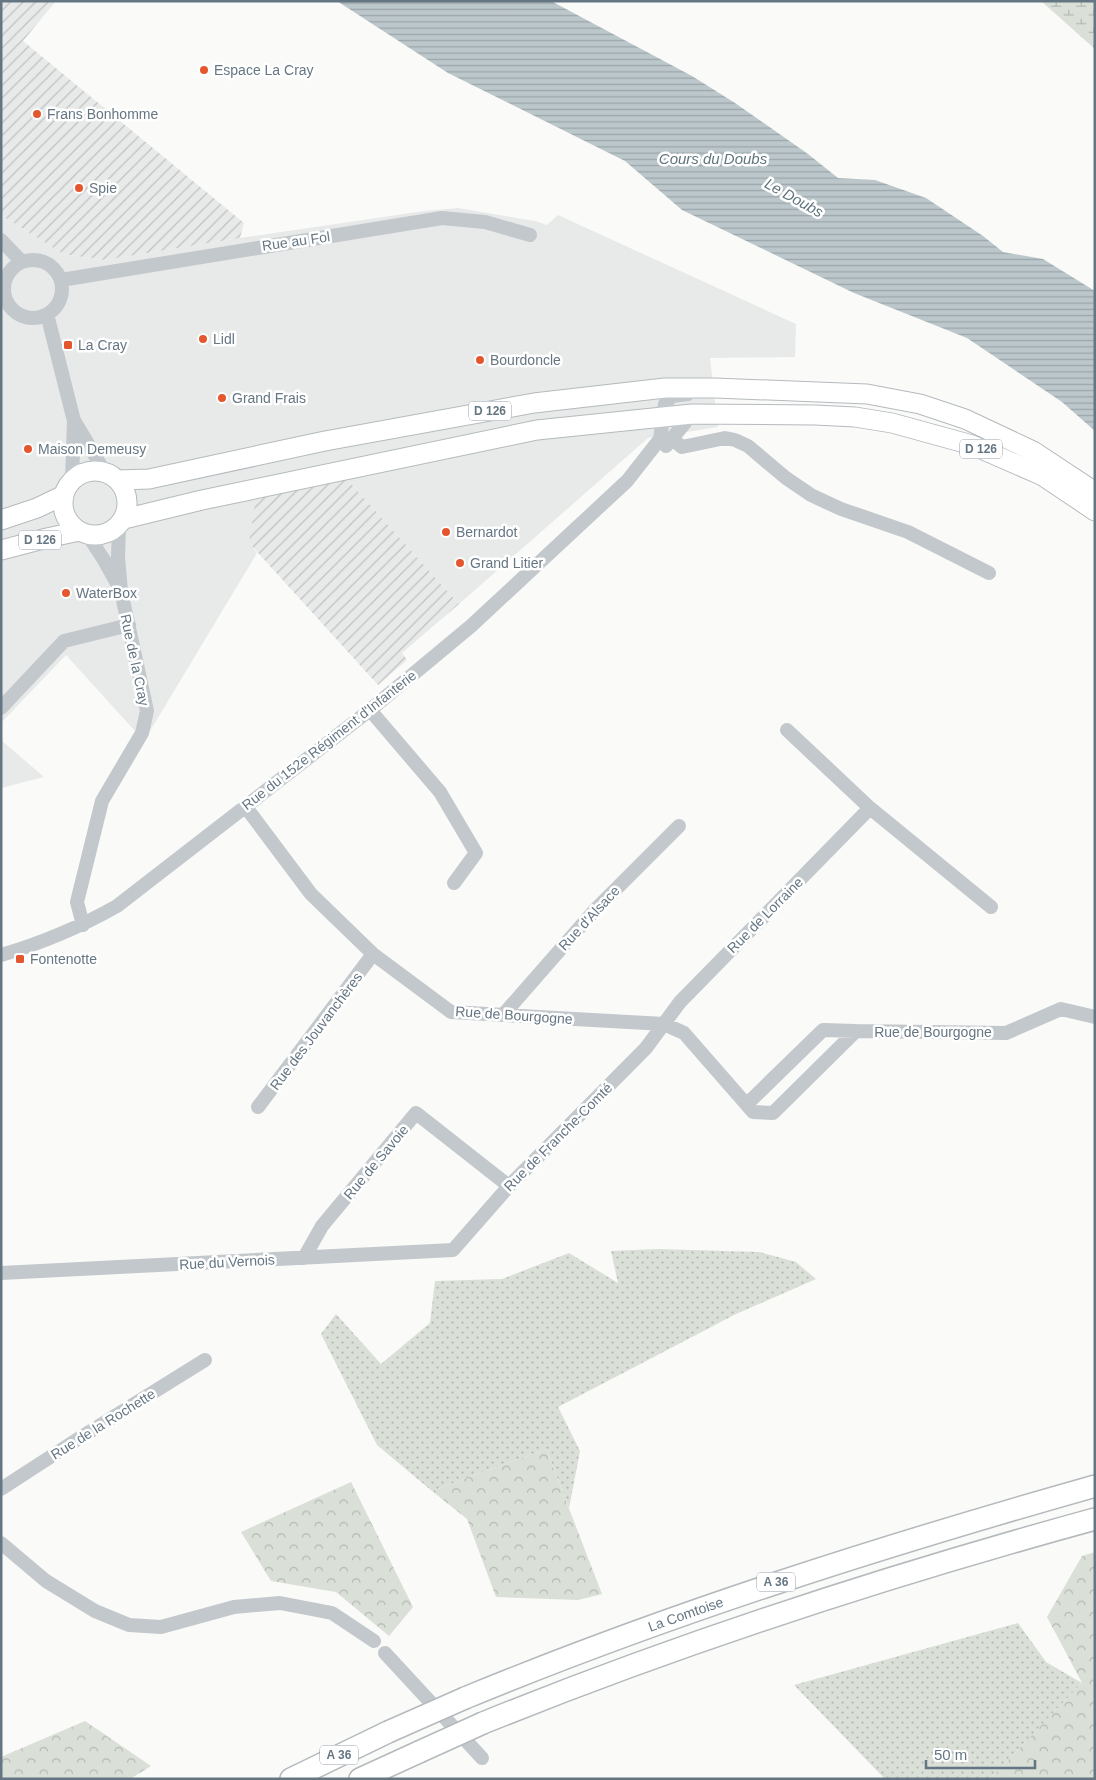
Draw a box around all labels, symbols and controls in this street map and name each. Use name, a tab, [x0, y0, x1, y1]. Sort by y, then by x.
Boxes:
place label: Espace La Cray	[214, 62, 314, 78]
marker: Espace La Cray	[198, 64, 210, 76]
place label: Frans Bonhomme	[47, 106, 158, 122]
marker: Frans Bonhomme	[31, 108, 43, 120]
water label: Cours du Doubs	[659, 150, 768, 167]
water label: Le Doubs	[762, 175, 827, 221]
place label: Spie	[89, 180, 117, 196]
marker: Spie	[73, 182, 85, 194]
street label: Rue au Fol	[261, 228, 331, 254]
place label: Lidl	[213, 331, 235, 347]
marker: Lidl	[197, 333, 209, 345]
place label: La Cray	[78, 337, 127, 353]
marker: La Cray	[62, 339, 74, 351]
place label: Bourdoncle	[490, 352, 561, 368]
marker: Bourdoncle	[474, 354, 486, 366]
place label: Grand Frais	[232, 390, 306, 406]
marker: Grand Frais	[216, 392, 228, 404]
road number: D 126	[469, 402, 511, 421]
road number: D 126	[960, 439, 1002, 458]
place label: Maison Demeusy	[38, 441, 146, 457]
marker: Maison Demeusy	[22, 443, 34, 455]
place label: Bernardot	[456, 524, 518, 540]
marker: Bernardot	[440, 526, 452, 538]
road number: D 126	[19, 530, 61, 550]
place label: Grand Litier	[470, 555, 543, 571]
marker: Grand Litier	[454, 557, 466, 569]
place label: WaterBox	[76, 585, 137, 601]
marker: WaterBox	[60, 587, 72, 599]
street label: Rue de la Cray	[117, 613, 153, 707]
street label: Rue du 152e Régiment d'Infanterie	[239, 667, 419, 813]
street label: Rue de Lorraine	[724, 874, 806, 956]
street label: Rue d'Alsace	[555, 882, 623, 953]
place label: Fontenotte	[30, 951, 97, 967]
marker: Fontenotte	[14, 953, 26, 965]
street label: Rue des Jouvanchères	[267, 969, 365, 1093]
street label: Rue de Bourgogne	[455, 1003, 573, 1027]
street label: Rue de Bourgogne	[874, 1024, 992, 1040]
street label: Rue de Franche-Comté	[501, 1079, 616, 1194]
street label: Rue de Savoie	[340, 1122, 412, 1202]
street label: Rue du Vernois	[179, 1252, 275, 1272]
street label: Rue de la Rochette	[48, 1385, 158, 1463]
road number: A 36	[757, 1572, 795, 1591]
street label: La Comtoise	[646, 1594, 726, 1635]
scale bar	[926, 1738, 1035, 1770]
road number: A 36	[320, 1746, 358, 1764]
text: 50 m	[934, 1746, 967, 1763]

